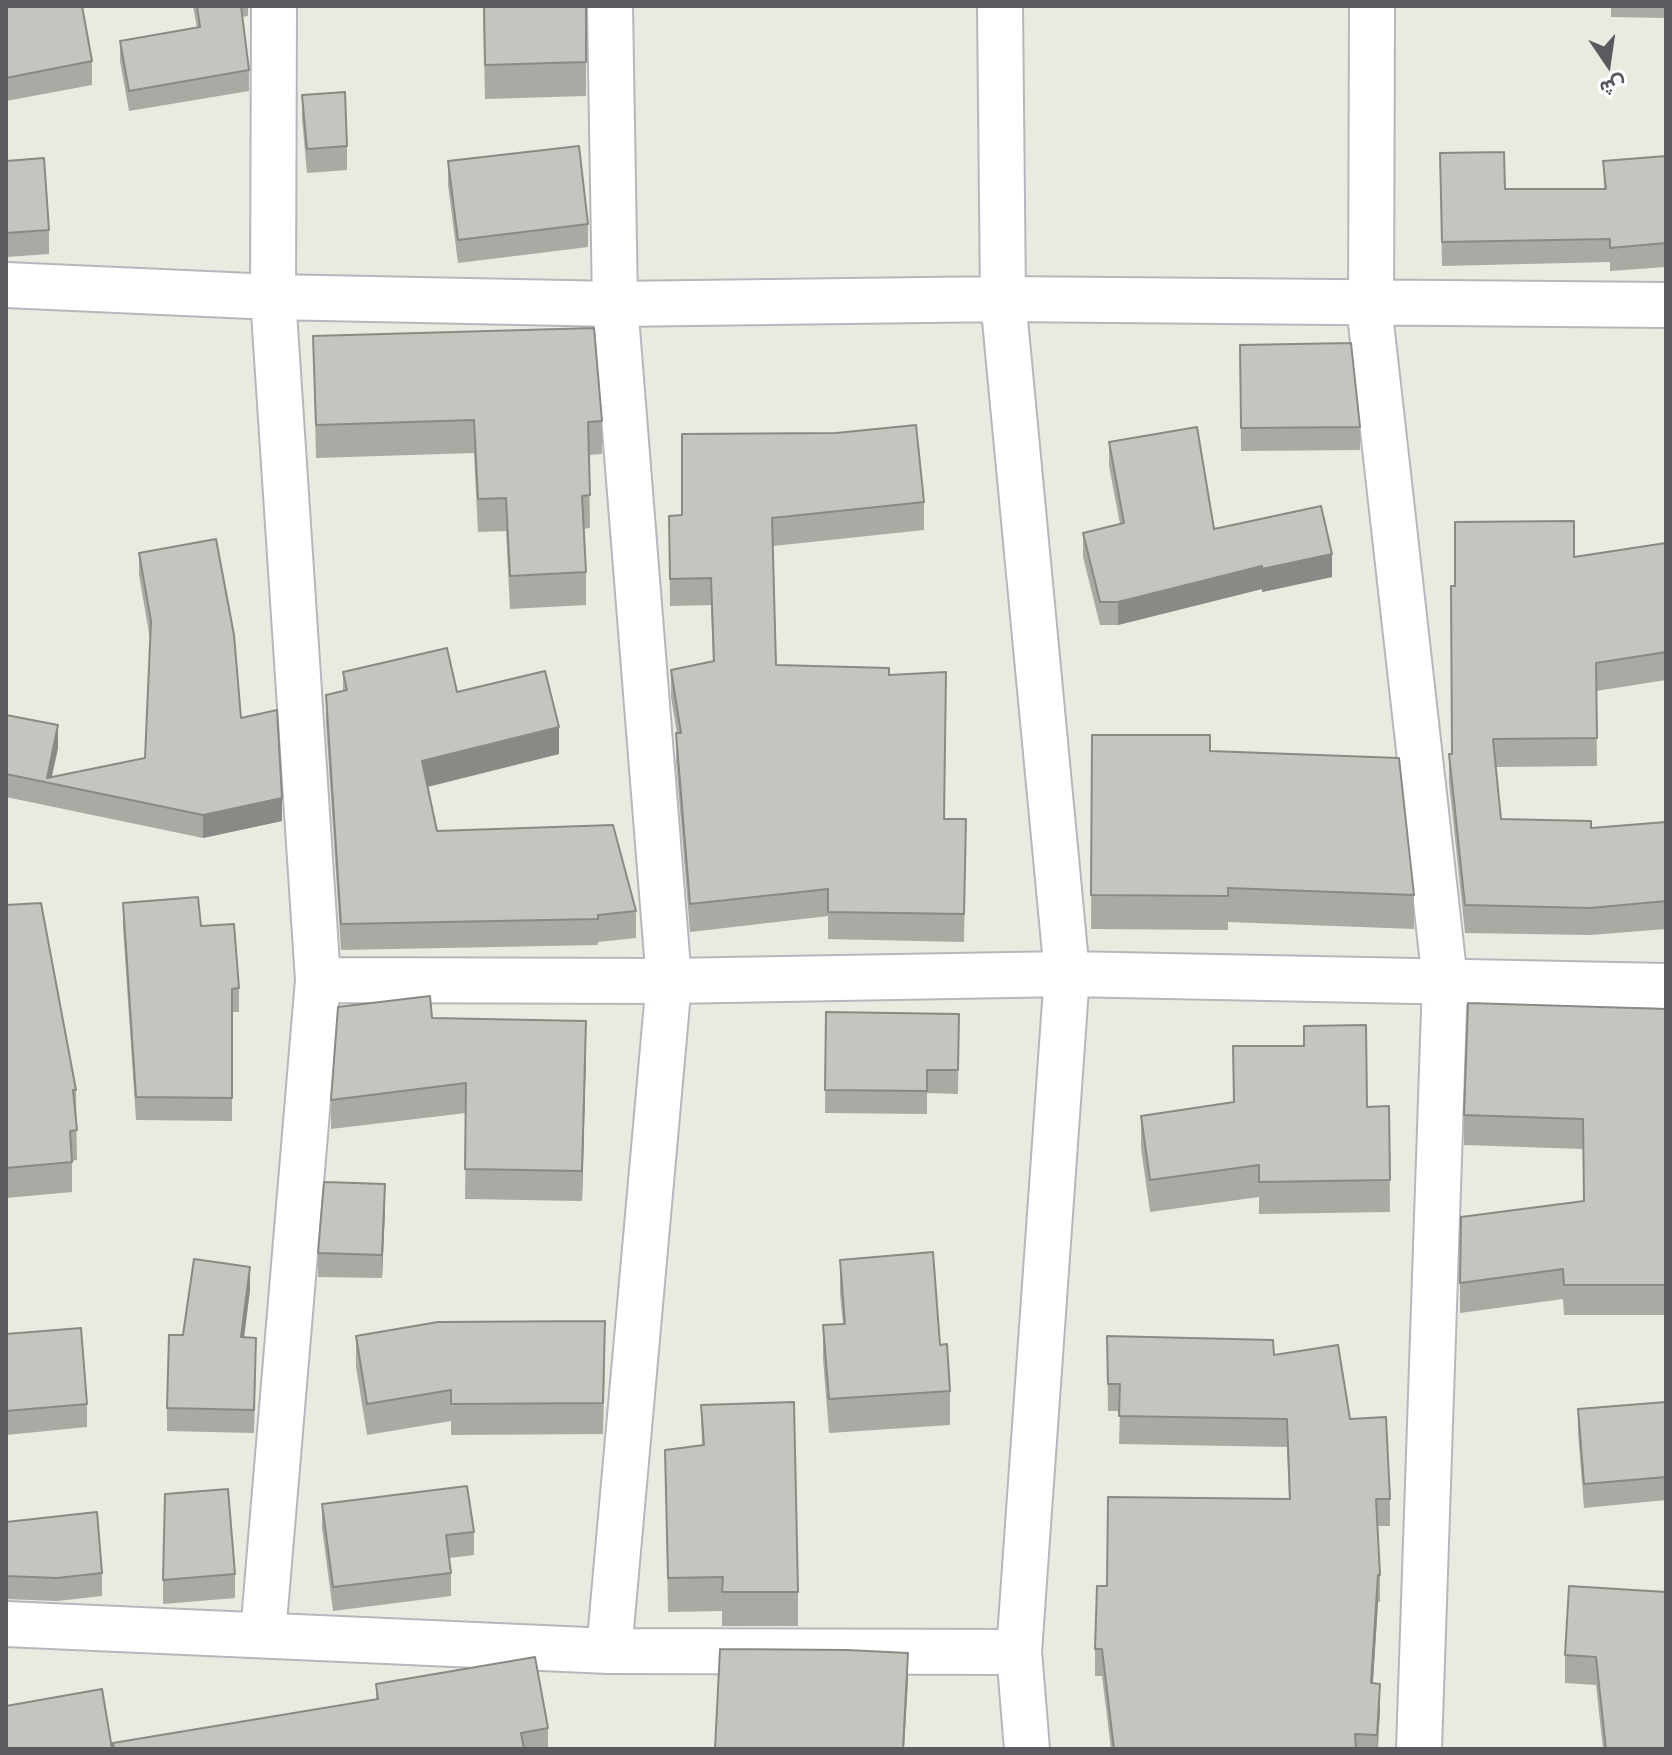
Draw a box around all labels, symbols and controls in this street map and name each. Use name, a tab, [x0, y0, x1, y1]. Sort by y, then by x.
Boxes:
north arrow	[1568, 24, 1648, 104]
text: ش	[1597, 69, 1630, 106]

